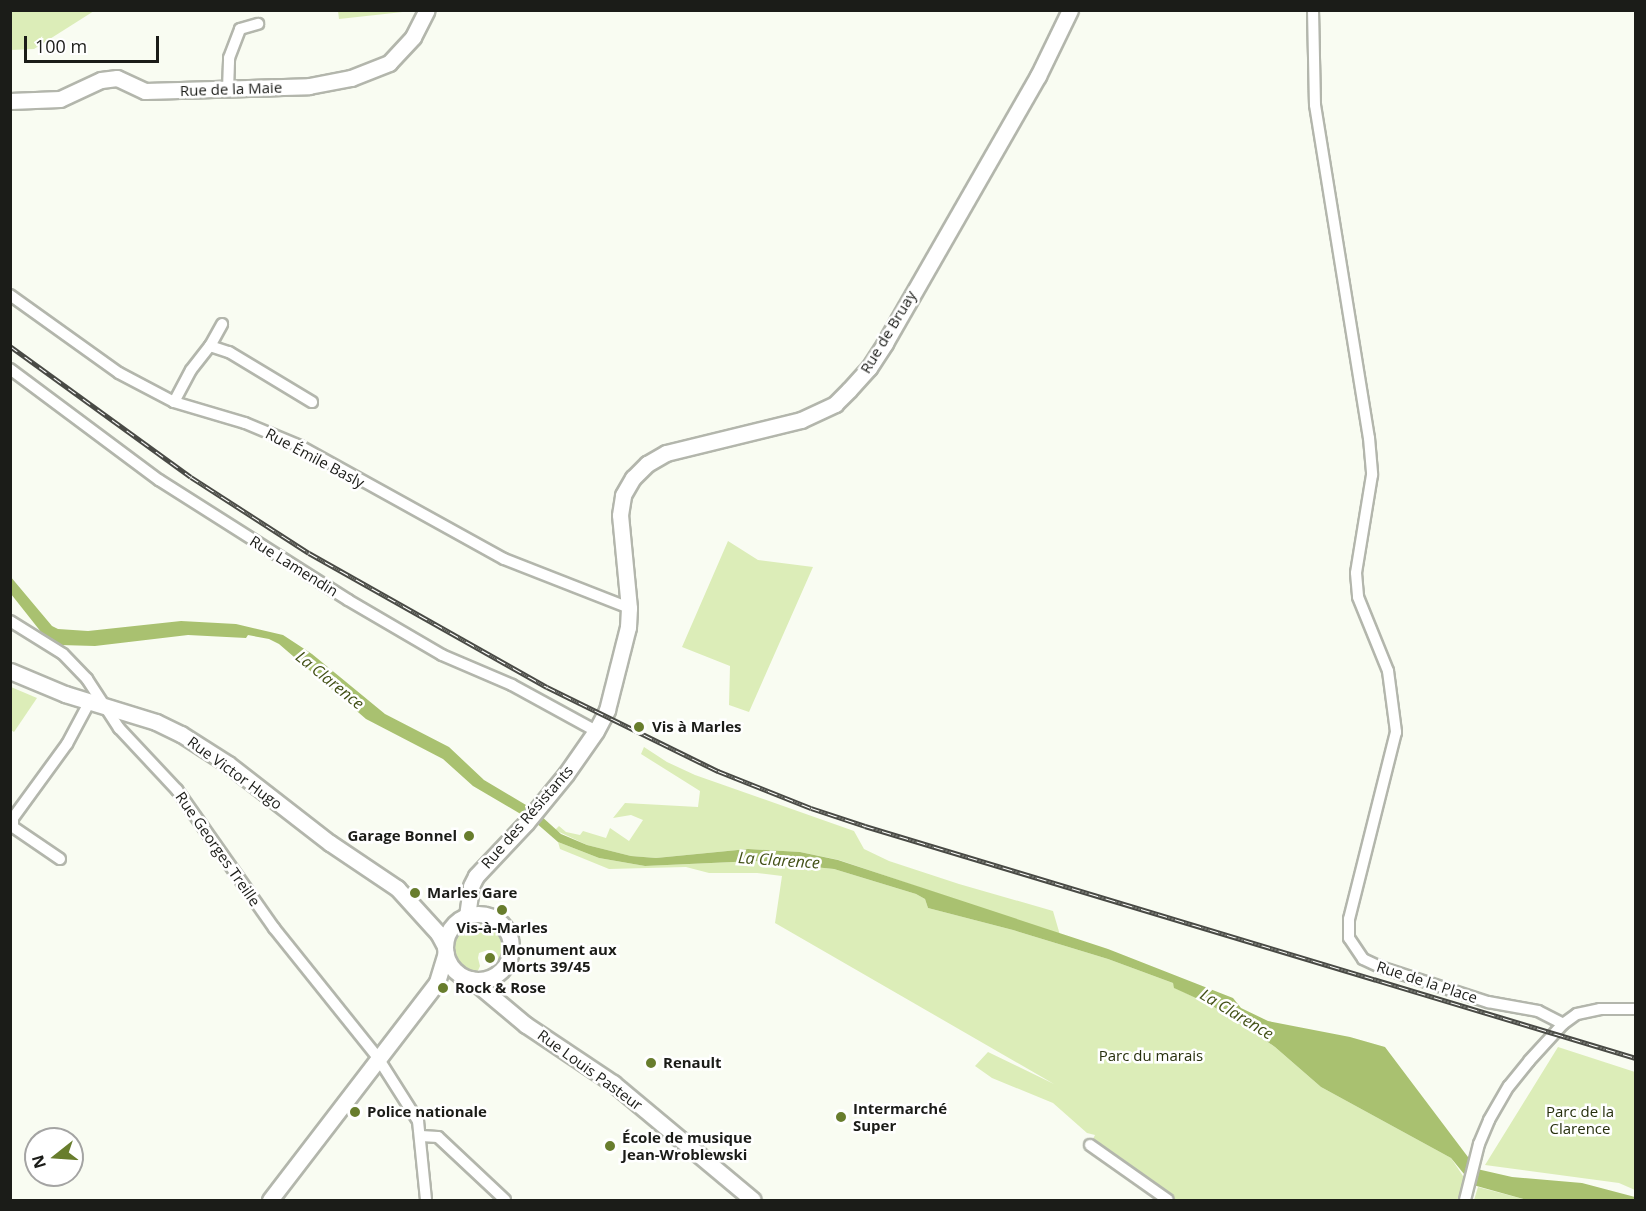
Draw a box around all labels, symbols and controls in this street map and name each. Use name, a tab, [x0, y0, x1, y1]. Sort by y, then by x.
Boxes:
scale bar	[27, 24, 162, 62]
text: 100 m	[35, 34, 87, 58]
street label: Rue de la Maie	[180, 78, 282, 100]
street label: Rue de Bruay	[856, 287, 920, 377]
street label: Rue Émile Basly	[262, 424, 368, 492]
street label: Rue Lamendin	[247, 532, 341, 600]
water label: La Clarence	[292, 647, 368, 713]
marker: Vis à Marles	[630, 718, 648, 736]
place label: Vis à Marles	[652, 718, 742, 736]
street label: Rue Victor Hugo	[184, 733, 286, 813]
street label: Rue des Résistants	[477, 762, 577, 872]
street label: Rue Georges Treille	[172, 788, 264, 910]
place label: Garage Bonnel	[347, 827, 457, 845]
marker: Garage Bonnel	[462, 829, 476, 843]
water label: La Clarence	[737, 848, 821, 872]
place label: Marles Gare	[427, 884, 517, 902]
marker: Marles Gare	[408, 886, 422, 900]
marker: Vis-à-Marles	[495, 903, 509, 917]
place label: Vis-à-Marles	[456, 919, 548, 937]
place label: Monument aux Morts 39/45	[502, 940, 617, 975]
marker: Monument aux Morts 39/45	[483, 951, 497, 965]
street label: Rue de la Place	[1374, 957, 1480, 1007]
place label: Rock & Rose	[455, 979, 546, 997]
marker: Rock & Rose	[436, 981, 450, 995]
water label: La Clarence	[1197, 985, 1277, 1043]
street label: Rue Louis Pasteur	[534, 1026, 646, 1114]
park label: Parc du marais	[1099, 1047, 1203, 1065]
place label: Renault	[663, 1054, 722, 1072]
marker: Renault	[644, 1056, 658, 1070]
place label: Intermarché Super	[853, 1099, 947, 1134]
park label: Parc de la Clarence	[1546, 1102, 1614, 1137]
place label: Police nationale	[367, 1103, 487, 1121]
marker: Police nationale	[348, 1105, 362, 1119]
marker: Intermarché Super	[834, 1110, 848, 1124]
north arrow	[24, 1127, 84, 1187]
place label: École de musique Jean-Wroblewski	[622, 1128, 752, 1163]
marker: École de musique Jean-Wroblewski	[603, 1139, 617, 1153]
text: N	[26, 1152, 51, 1171]

